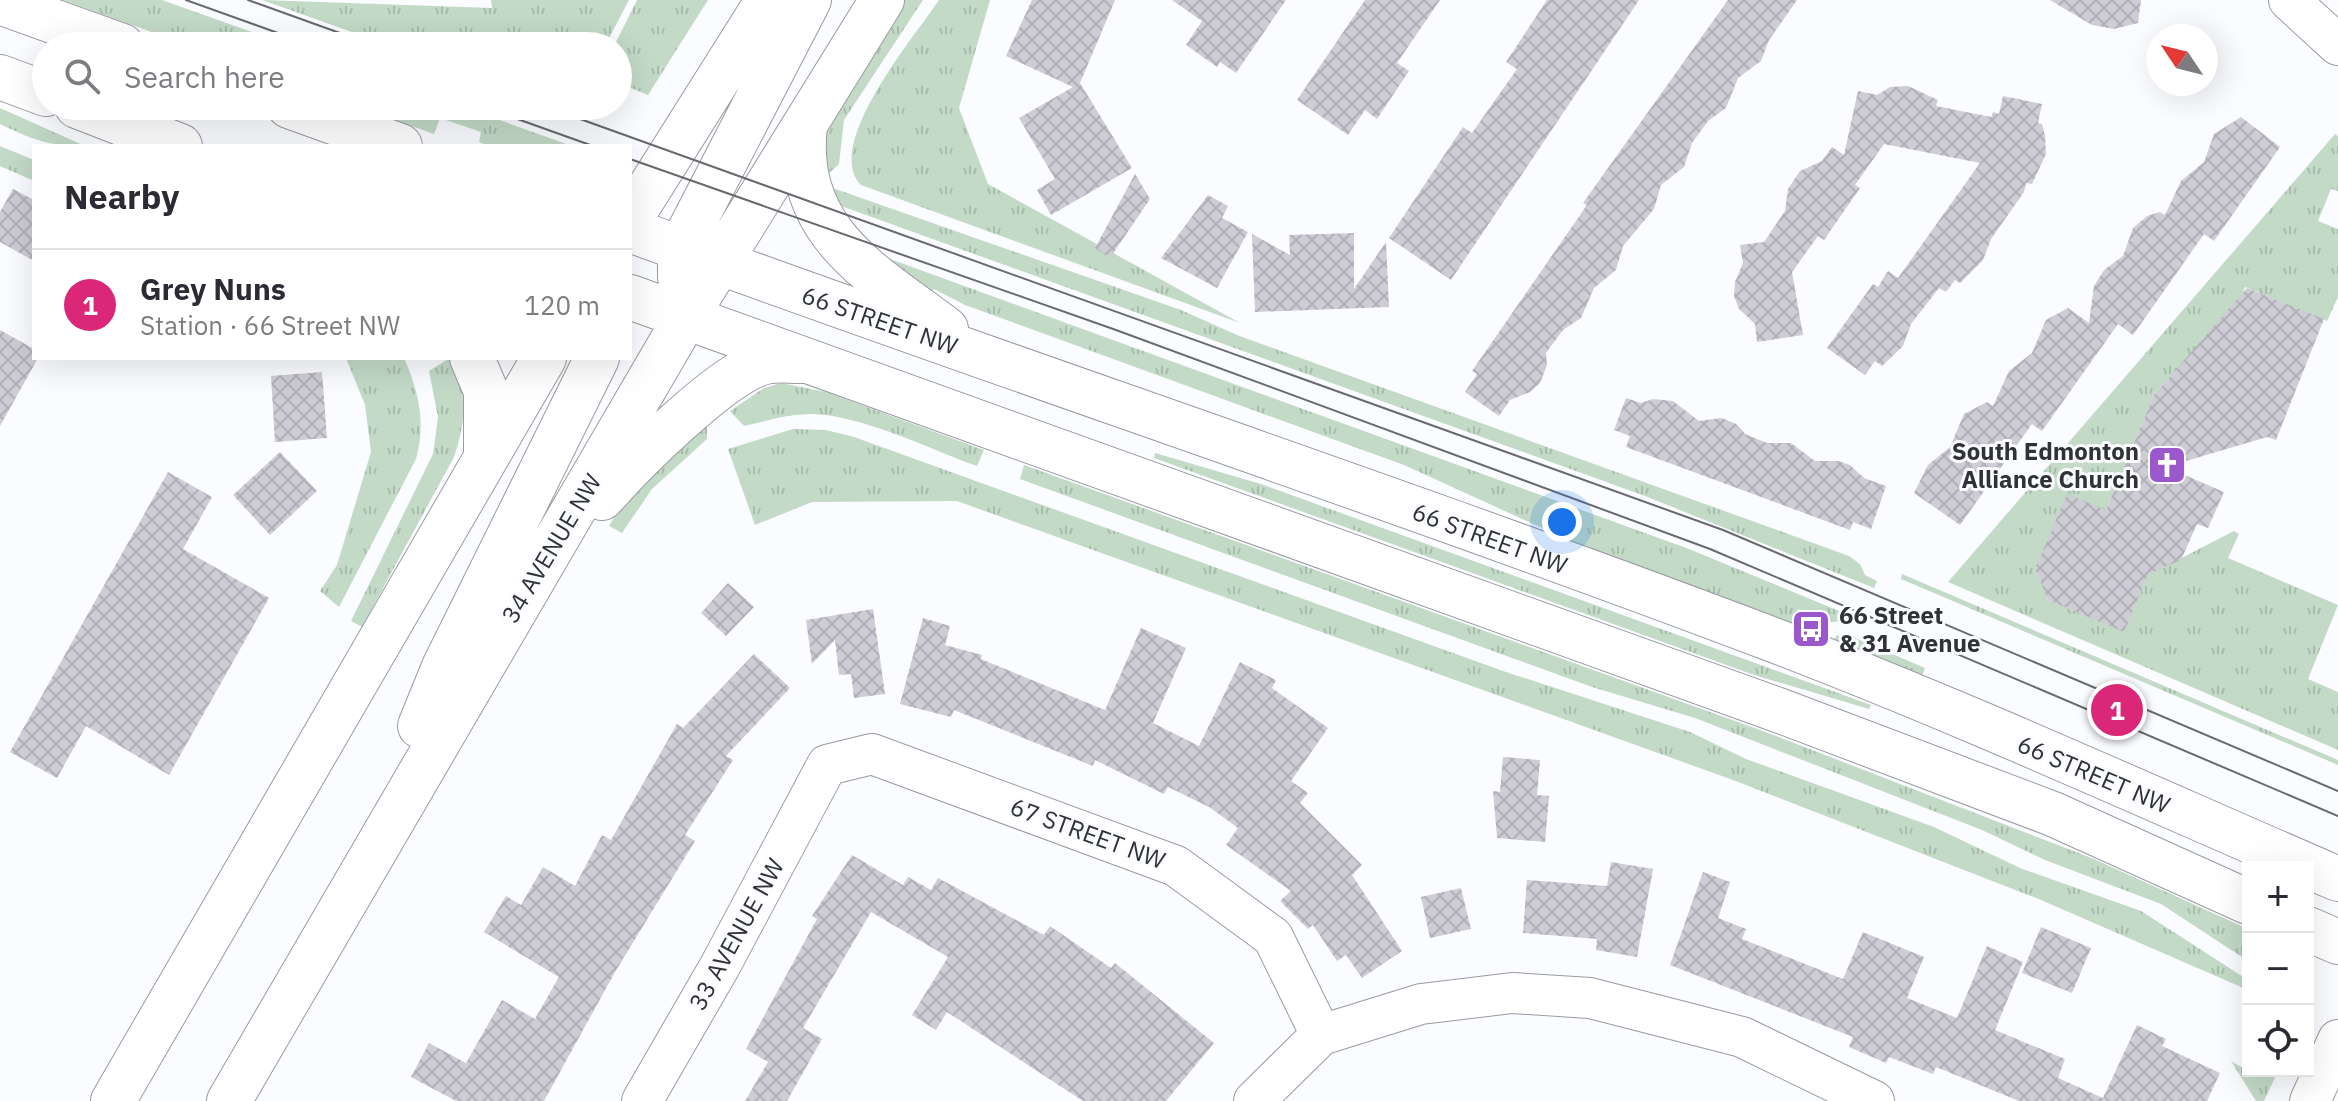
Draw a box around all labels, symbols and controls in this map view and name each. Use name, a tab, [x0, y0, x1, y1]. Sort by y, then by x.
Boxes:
north arrow	[2146, 24, 2218, 96]
search box	[32, 32, 632, 120]
icon: search	[60, 54, 104, 98]
text: Search here	[124, 57, 285, 96]
text: Nearby	[64, 174, 179, 218]
text: Grey Nuns	[140, 269, 286, 308]
street label: 66 STREET NW	[798, 278, 962, 362]
text: 1	[82, 288, 98, 322]
text: 120 m	[524, 288, 600, 322]
text: Station · 66 Street NW	[140, 308, 400, 342]
place label: South Edmonton Alliance Church	[1952, 435, 2139, 495]
church icon: South Edmonton Alliance Church	[2146, 444, 2188, 486]
street label: 34 AVENUE NW	[494, 467, 608, 629]
street label: 66 STREET NW	[1408, 495, 1572, 581]
your location	[1542, 502, 1582, 542]
place label: 66 Street & 31 Avenue	[1839, 599, 1980, 659]
bus stop icon: 66 Street & 31 Avenue	[1790, 608, 1832, 650]
pin: 1	[2091, 680, 2143, 740]
street label: 66 STREET NW	[2013, 727, 2175, 821]
street label: 67 STREET NW	[1006, 790, 1170, 876]
street label: 33 AVENUE NW	[681, 852, 791, 1016]
map controls	[2242, 861, 2314, 1077]
button: +	[2242, 861, 2314, 933]
button: −	[2242, 933, 2314, 1005]
button: locate	[2242, 1005, 2314, 1077]

